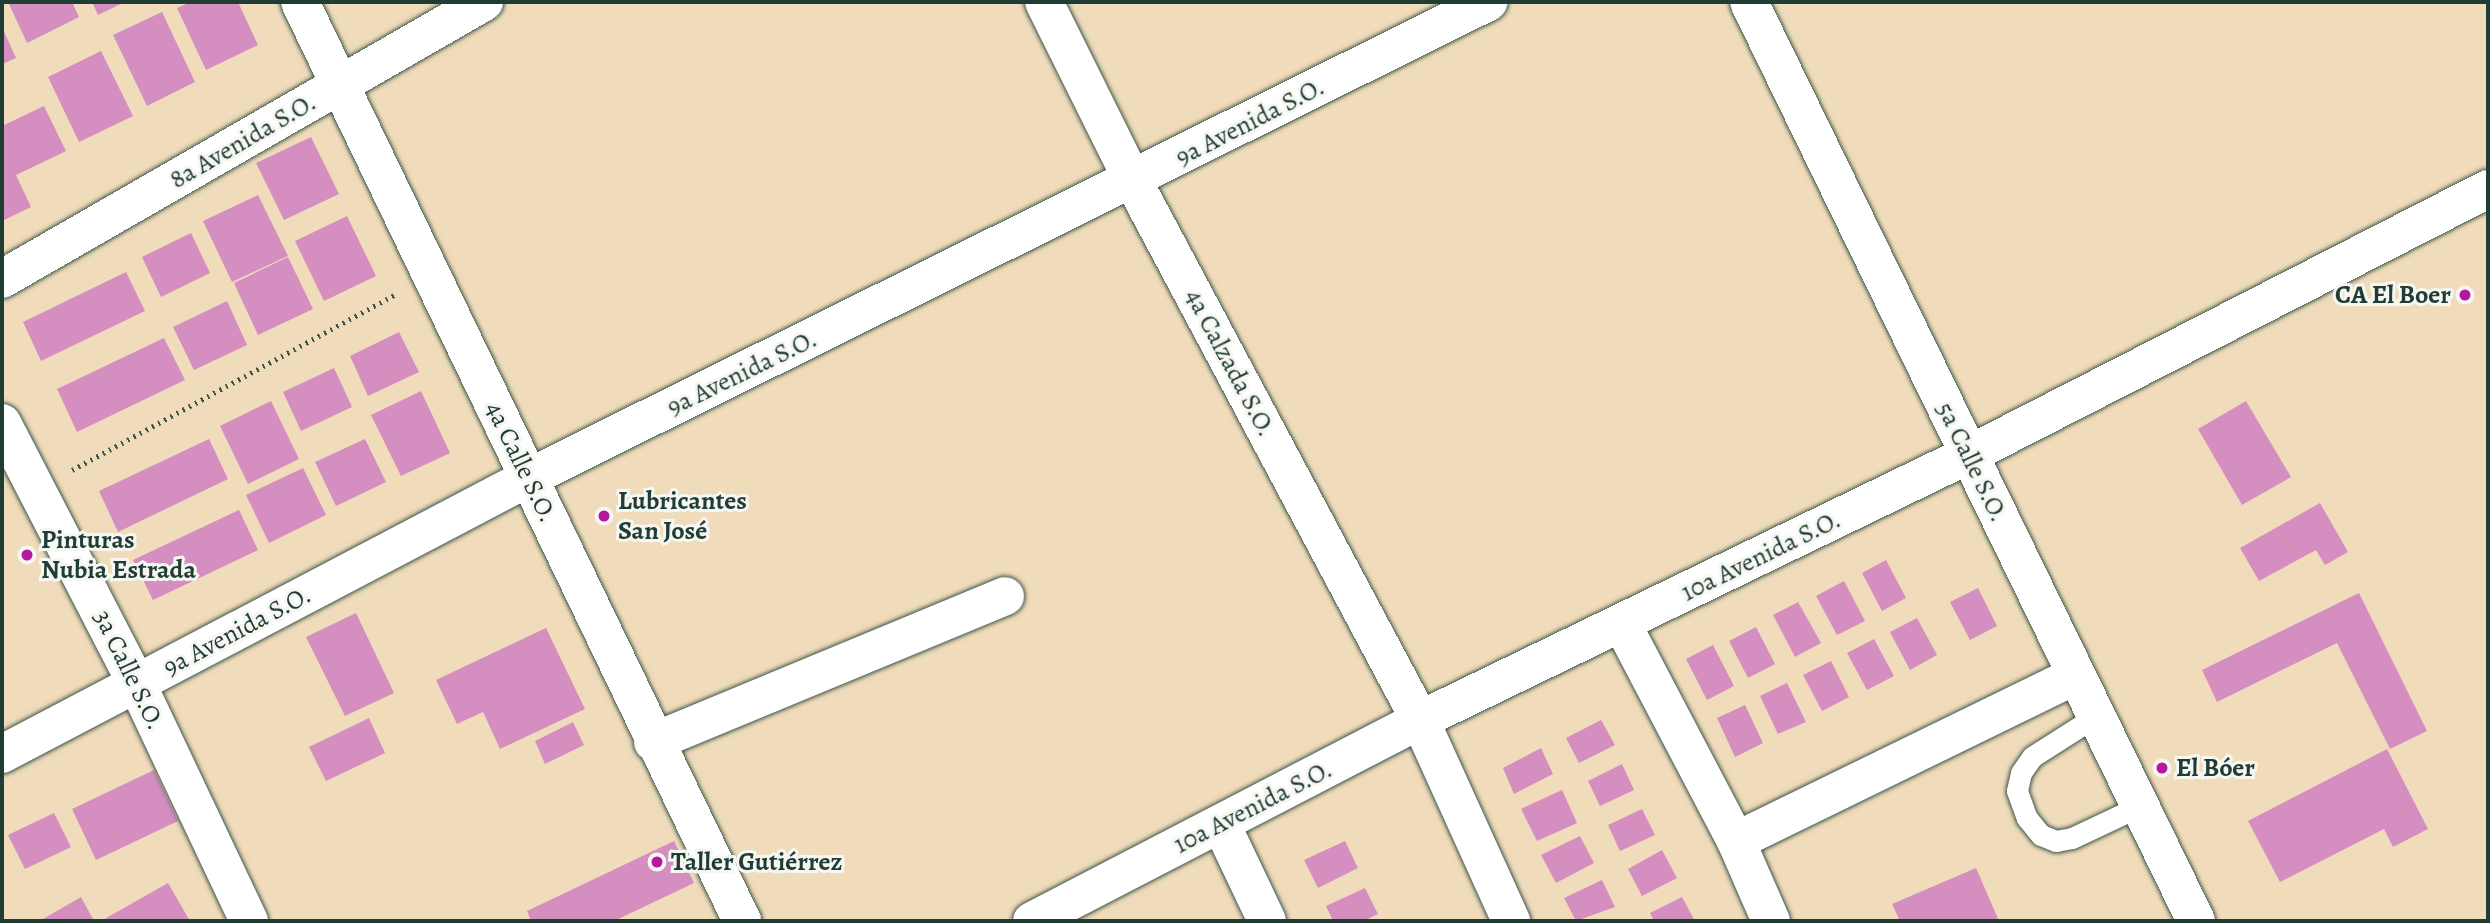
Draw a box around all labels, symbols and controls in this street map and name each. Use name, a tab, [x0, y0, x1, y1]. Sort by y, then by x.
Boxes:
street label: 9a Avenida S.O.	[1170, 71, 1330, 173]
street label: 8a Avenida S.O.	[164, 87, 322, 195]
place label: CA El Boer	[2335, 279, 2451, 311]
street label: 4a Calzada S.O.	[1178, 284, 1282, 442]
marker: CA El Boer	[2457, 287, 2473, 303]
street label: 9a Avenida S.O.	[662, 323, 822, 423]
street label: 4a Calle S.O.	[478, 397, 564, 527]
street label: 5a Calle S.O.	[1930, 397, 2014, 527]
place label: Lubricantes San José	[618, 485, 747, 546]
street label: 10a Avenida S.O.	[1676, 504, 1846, 608]
marker: Lubricantes San José	[596, 508, 612, 524]
place label: Pinturas Nubia Estrada	[41, 524, 196, 586]
marker: Pinturas Nubia Estrada	[19, 547, 35, 563]
street label: 9a Avenida S.O.	[158, 579, 316, 683]
street label: 3a Calle S.O.	[87, 605, 171, 735]
place label: El Bóer	[2176, 752, 2255, 784]
street label: 10a Avenida S.O.	[1169, 754, 1337, 860]
marker: El Bóer	[2154, 760, 2170, 776]
place label: Taller Gutiérrez	[671, 846, 842, 878]
marker: Taller Gutiérrez	[649, 854, 665, 870]

